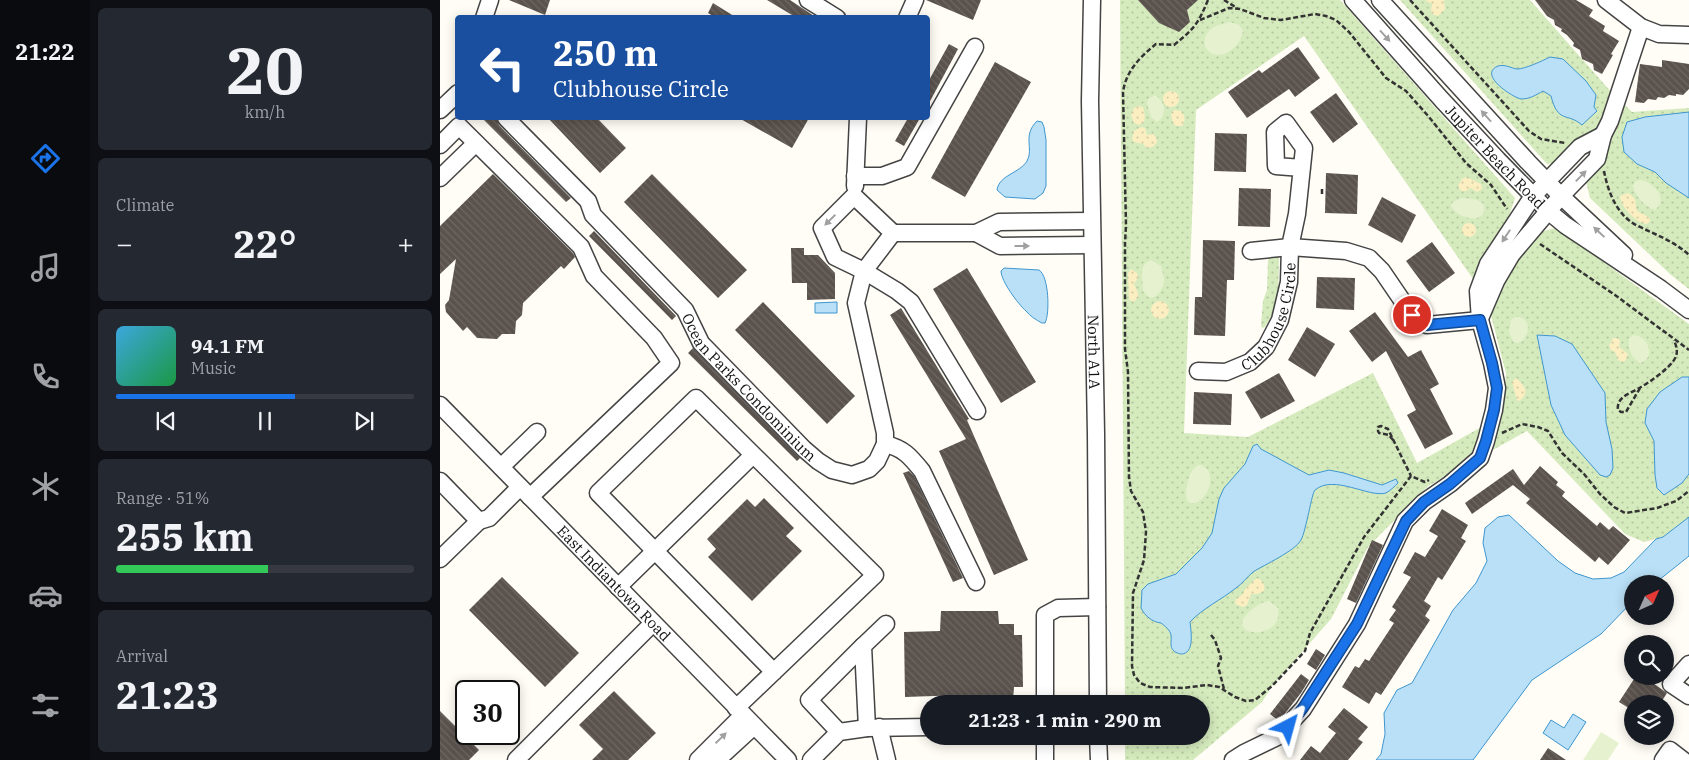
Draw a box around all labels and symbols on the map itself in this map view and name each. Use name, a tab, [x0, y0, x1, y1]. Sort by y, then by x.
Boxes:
one-way arrow	[1379, 30, 1391, 42]
street label: Jupiter Beach Road	[1442, 101, 1550, 213]
one-way arrow	[1480, 111, 1492, 123]
one-way arrow	[1575, 170, 1587, 182]
one-way arrow	[824, 214, 836, 226]
one-way arrow	[1594, 226, 1606, 238]
one-way arrow	[1501, 229, 1511, 243]
one-way arrow	[1014, 242, 1030, 250]
street label: Clubhouse Circle	[1238, 262, 1299, 374]
pin	[1391, 294, 1433, 336]
street label: Ocean Parks Condominium	[678, 310, 820, 465]
street label: North A1A	[1084, 314, 1105, 390]
street label: East Indiantown Road	[553, 521, 675, 645]
north arrow	[1624, 575, 1674, 625]
speed limit sign: 30	[455, 680, 520, 745]
position arrow	[1261, 700, 1313, 752]
one-way arrow	[714, 732, 726, 744]

